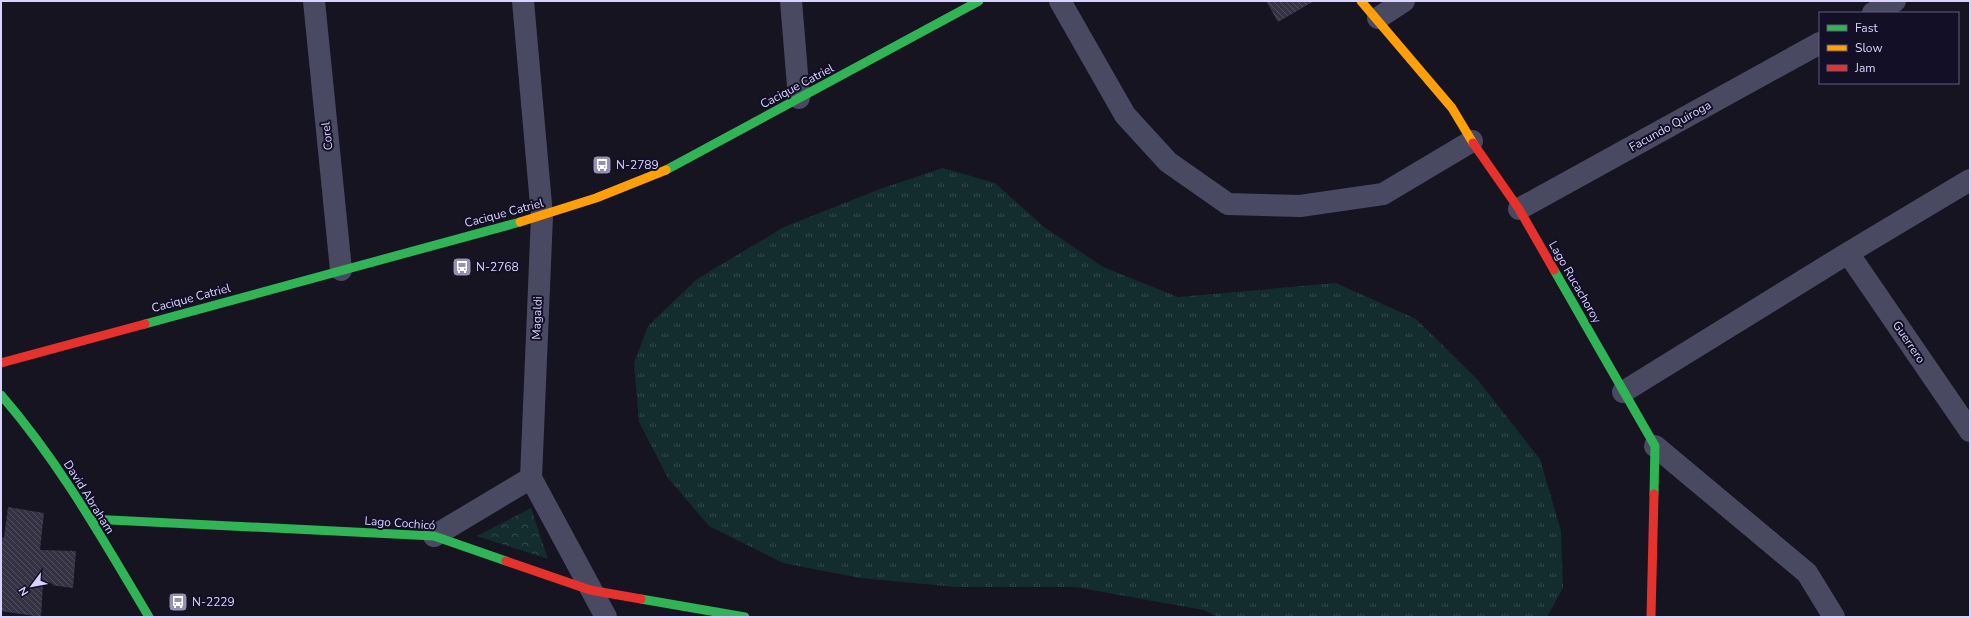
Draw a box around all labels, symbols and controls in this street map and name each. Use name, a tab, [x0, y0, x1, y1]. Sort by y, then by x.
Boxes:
legend	[1819, 12, 1959, 84]
text: Fast	[1855, 20, 1878, 36]
text: Slow	[1855, 40, 1883, 56]
street label: Cacique Catriel	[757, 60, 837, 112]
text: Jam	[1854, 60, 1876, 76]
street label: Facundo Quiroga	[1626, 97, 1714, 155]
street label: Corel	[318, 121, 336, 151]
bus stop icon: N-2789	[591, 154, 613, 176]
place label: N-2789	[616, 157, 659, 173]
street label: Cacique Catriel	[463, 195, 546, 231]
street label: Lago Rucachoroy	[1545, 238, 1605, 327]
bus stop icon: N-2768	[451, 256, 473, 278]
place label: N-2768	[476, 259, 519, 275]
street label: Cacique Catriel	[150, 280, 233, 316]
street label: Magaldi	[528, 296, 546, 340]
street label: Guerrero	[1889, 318, 1929, 366]
street label: David Abraham	[60, 457, 118, 537]
street label: Lago Cochicó	[364, 513, 436, 533]
north arrow	[12, 566, 52, 606]
text: N	[15, 584, 32, 599]
bus stop icon: N-2229	[167, 591, 189, 613]
place label: N-2229	[192, 594, 235, 610]

